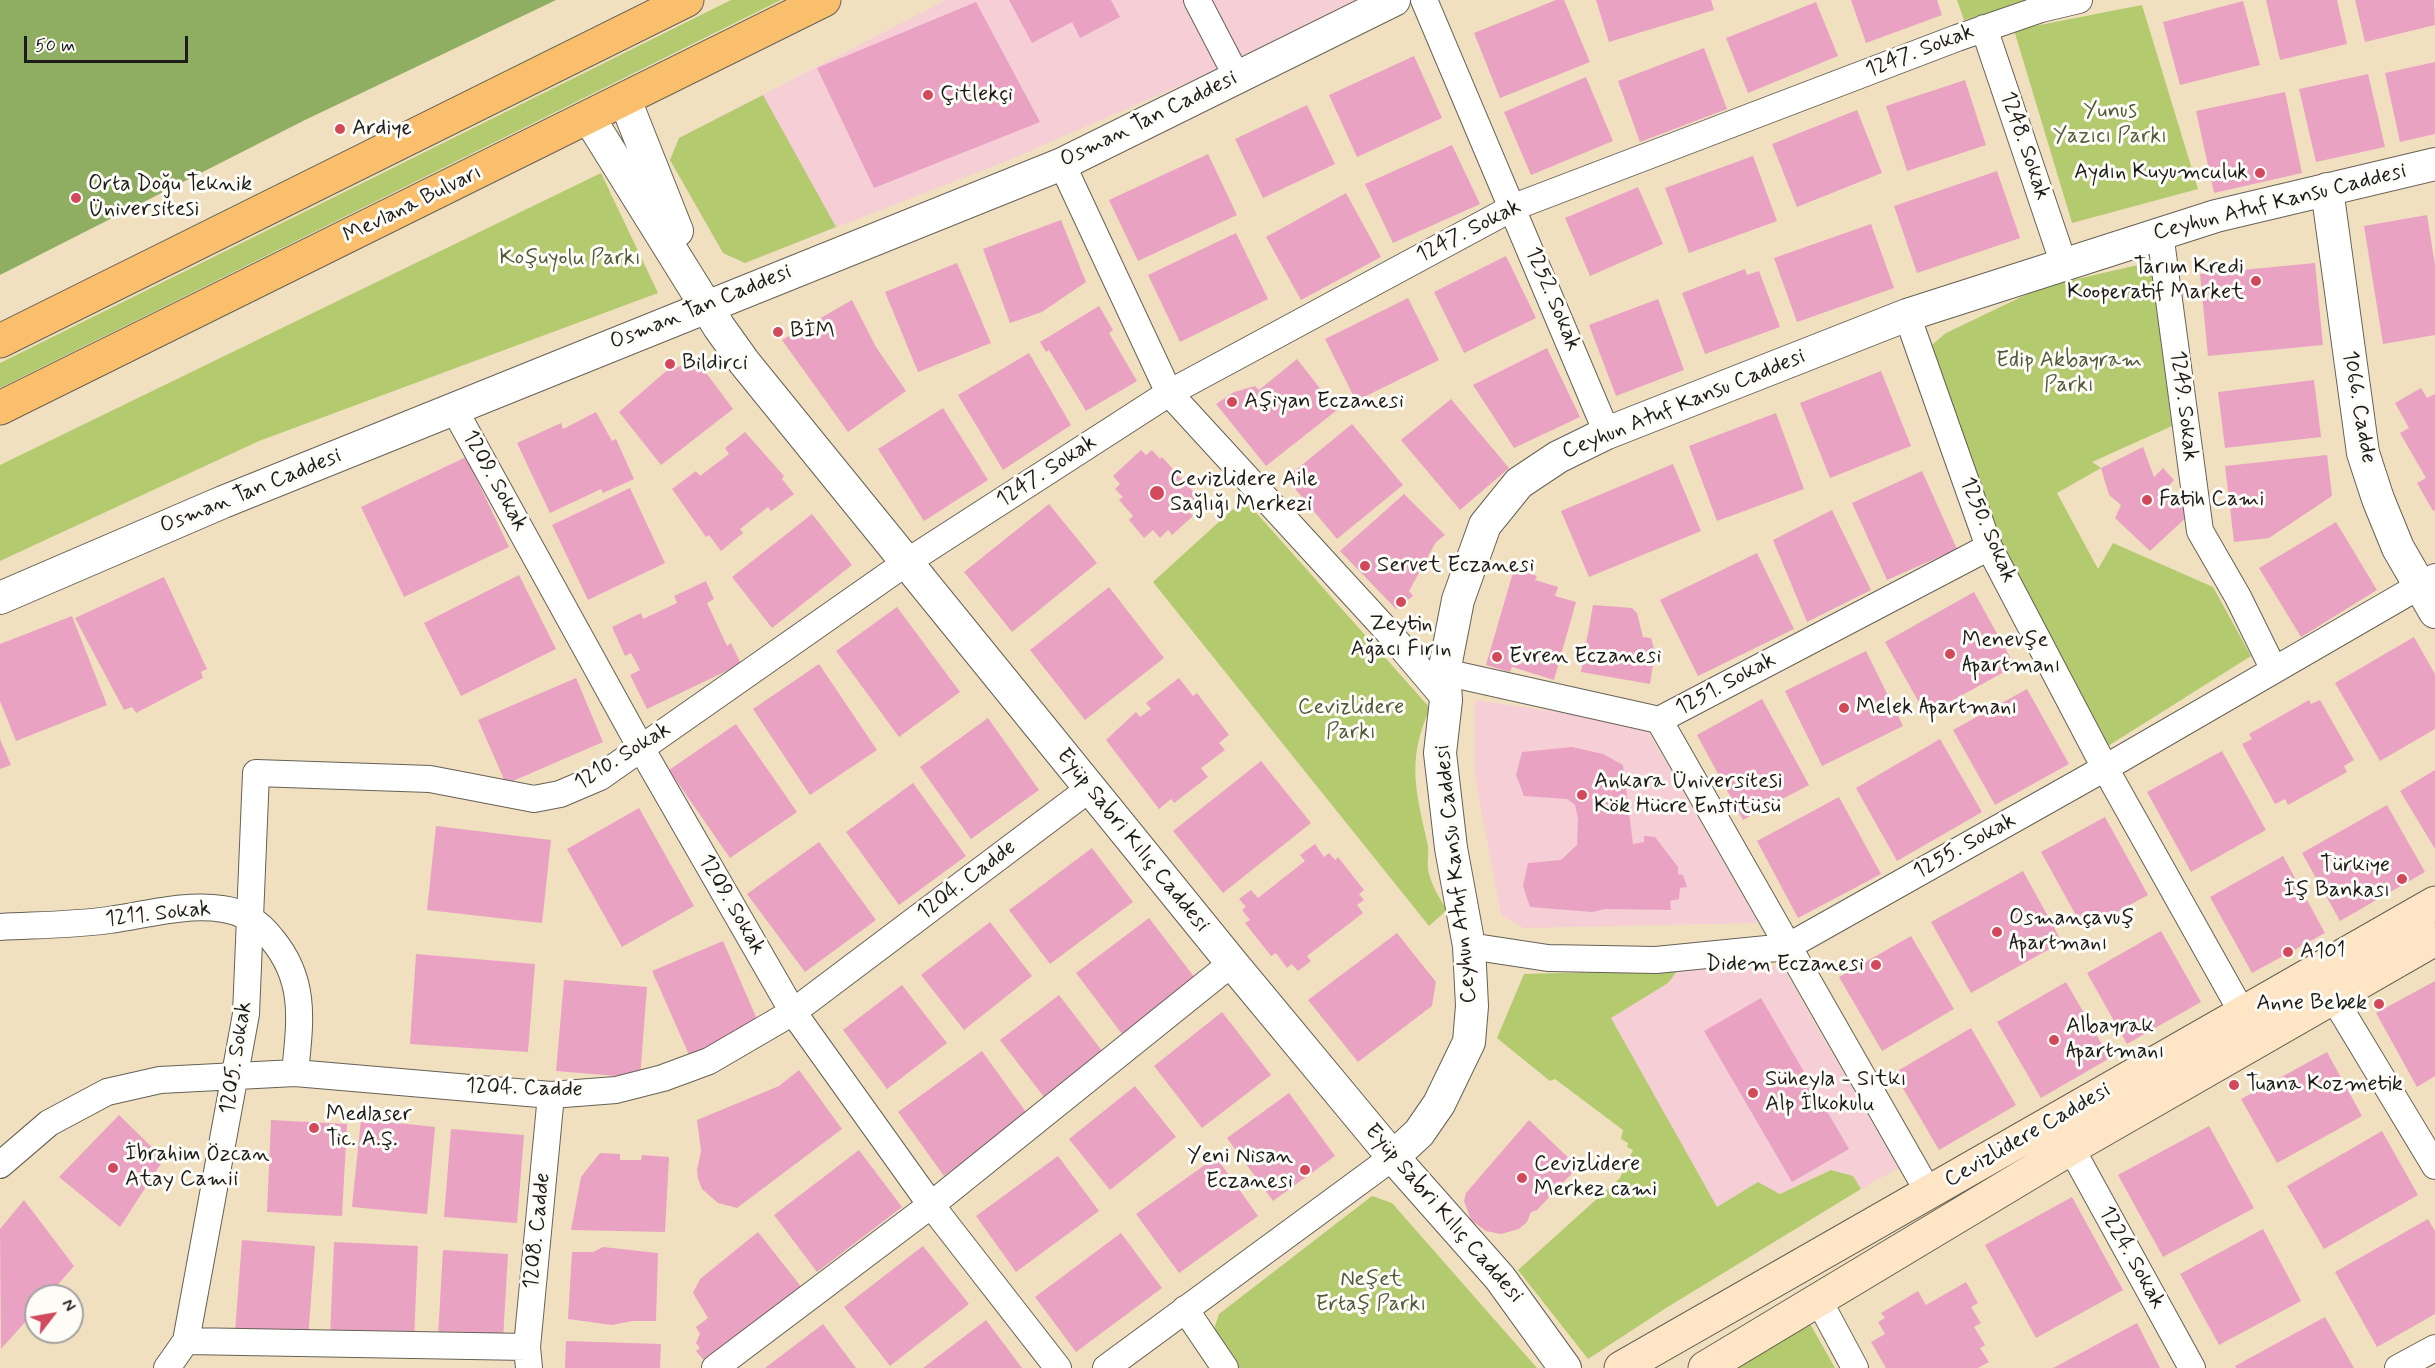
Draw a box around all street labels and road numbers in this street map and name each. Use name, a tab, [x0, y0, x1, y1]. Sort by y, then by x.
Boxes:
street label: 1247. Sokak	[1862, 19, 1978, 85]
street label: Osman Tan Caddesi	[1056, 66, 1242, 174]
street label: 1248. Sokak	[1993, 88, 2055, 204]
street label: Ceyhun Atuf Kansu Caddesi	[2151, 159, 2409, 247]
street label: Mevlana Bulvarı	[340, 160, 486, 250]
street label: 1247. Sokak	[1412, 194, 1526, 270]
street label: 1252. Sokak	[1518, 243, 1586, 355]
street label: Osman Tan Caddesi	[606, 260, 796, 356]
street label: Ceyhun Atuf Kansu Caddesi	[1559, 344, 1809, 466]
street label: 1249. Sokak	[2163, 349, 2203, 463]
street label: 1066. Cadde	[2335, 349, 2381, 465]
street label: 1209. Sokak	[455, 426, 533, 536]
street label: 1247. Sokak	[992, 430, 1102, 514]
street label: Osman Tan Caddesi	[156, 444, 346, 540]
street label: 1250. Sokak	[1953, 473, 2021, 587]
street label: 1251. Sokak	[1671, 648, 1781, 722]
street label: 1210. Sokak	[570, 717, 676, 797]
street label: Ceyhun Atuf Kansu Caddesi	[1430, 743, 1484, 1005]
street label: Eyüp Sabri Kılıç Caddesi	[1050, 744, 1214, 938]
street label: 1255. Sokak	[1909, 808, 2021, 886]
street label: 1204. Cadde	[912, 835, 1022, 927]
street label: 1209. Sokak	[692, 850, 770, 960]
street label: 1211. Sokak	[104, 896, 212, 934]
street label: 1205. Sokak	[215, 1000, 259, 1116]
street label: 1204. Cadde	[465, 1074, 583, 1104]
street label: Cevizlidere Caddesi	[1940, 1078, 2116, 1194]
street label: Eyüp Sabri Kılıç Caddesi	[1358, 1119, 1528, 1309]
street label: 1208. Cadde	[519, 1171, 557, 1291]
street label: 1224. Sokak	[2092, 1202, 2170, 1314]

